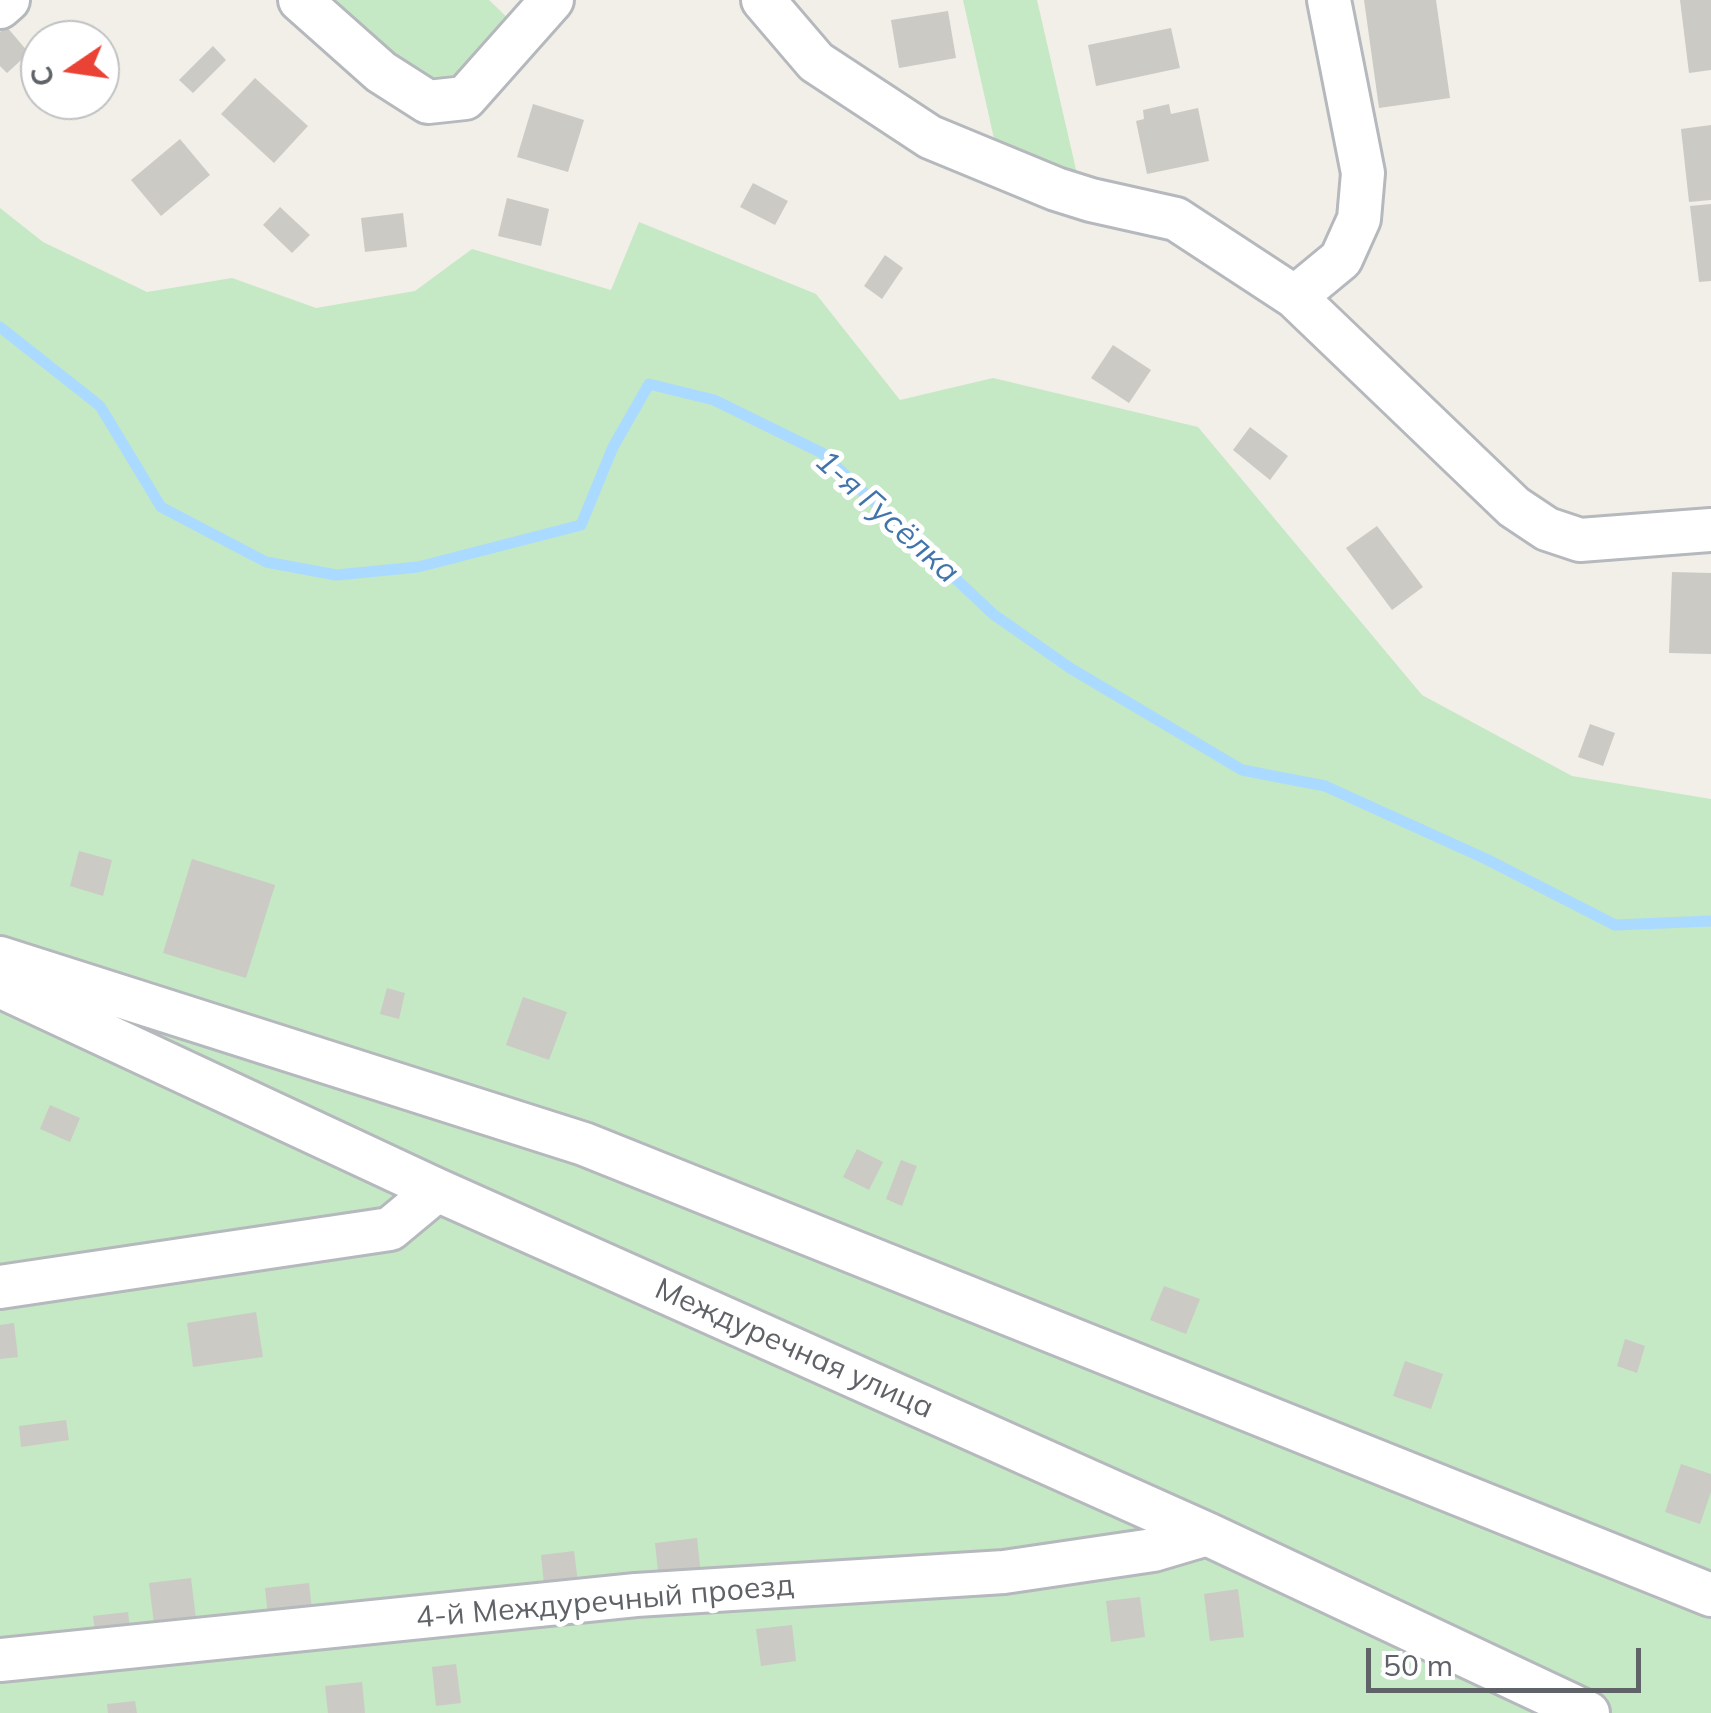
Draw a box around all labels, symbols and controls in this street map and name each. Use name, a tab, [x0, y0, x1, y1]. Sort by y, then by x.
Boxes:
north arrow	[20, 20, 120, 120]
text: С	[23, 63, 61, 90]
water label: 1-я Гусёлка	[807, 442, 967, 592]
street label: Междуречная улица	[649, 1271, 939, 1427]
street label: 4-й Междуречный проезд	[414, 1568, 796, 1636]
scale bar	[1371, 1628, 1646, 1690]
text: 50 m	[1383, 1646, 1453, 1684]

